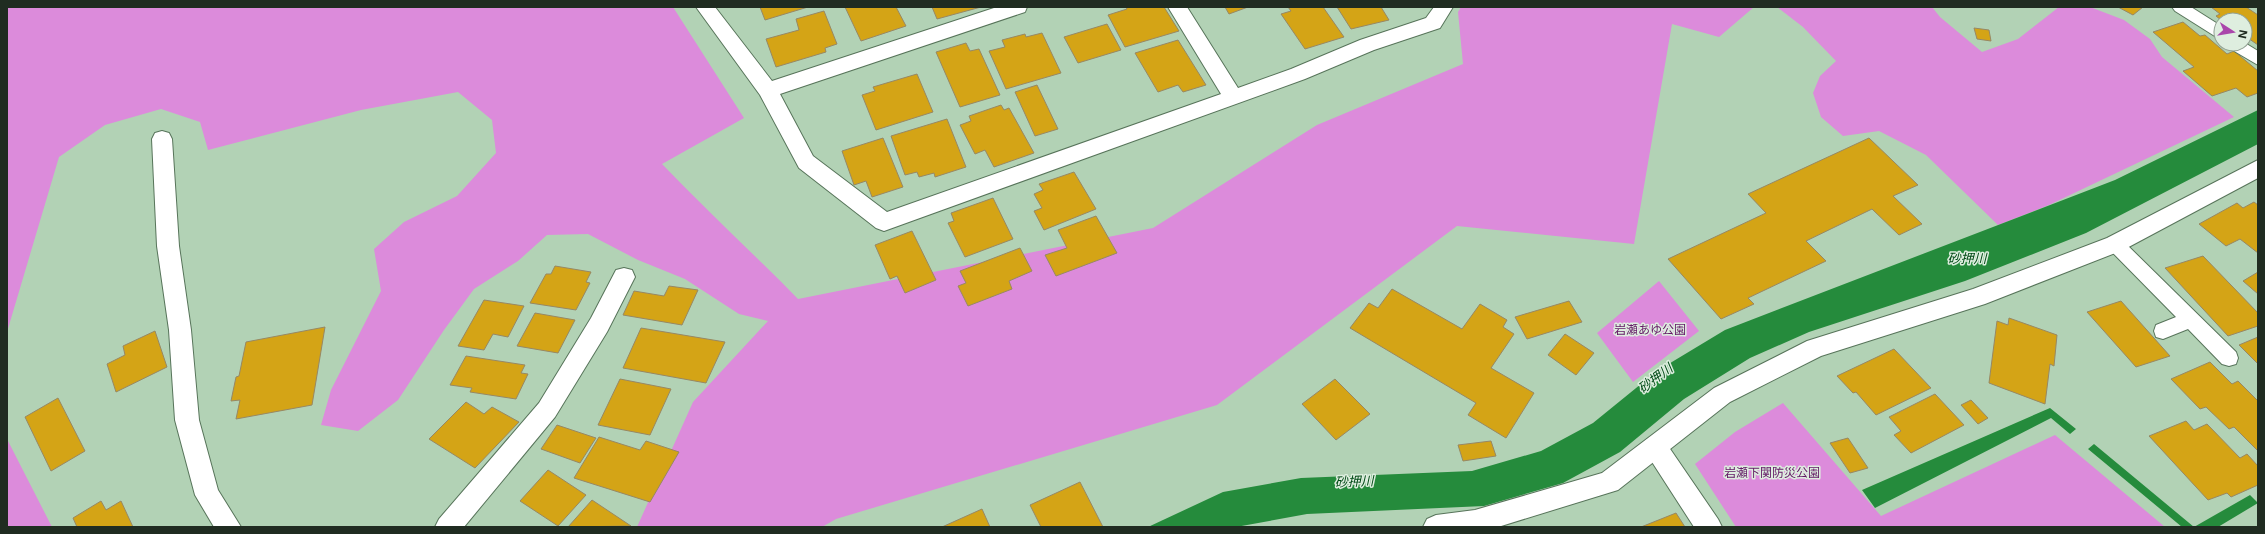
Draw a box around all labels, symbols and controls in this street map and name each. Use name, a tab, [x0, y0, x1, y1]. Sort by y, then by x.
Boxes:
north arrow	[2213, 12, 2253, 52]
text: N	[2235, 29, 2251, 40]
water label: 砂押川	[1947, 250, 1988, 266]
park label: 岩瀬あゆ公園	[1614, 322, 1686, 337]
water label: 砂押川	[1635, 359, 1677, 396]
park label: 岩瀬下関防災公園	[1724, 465, 1820, 480]
water label: 砂押川	[1334, 472, 1376, 490]

